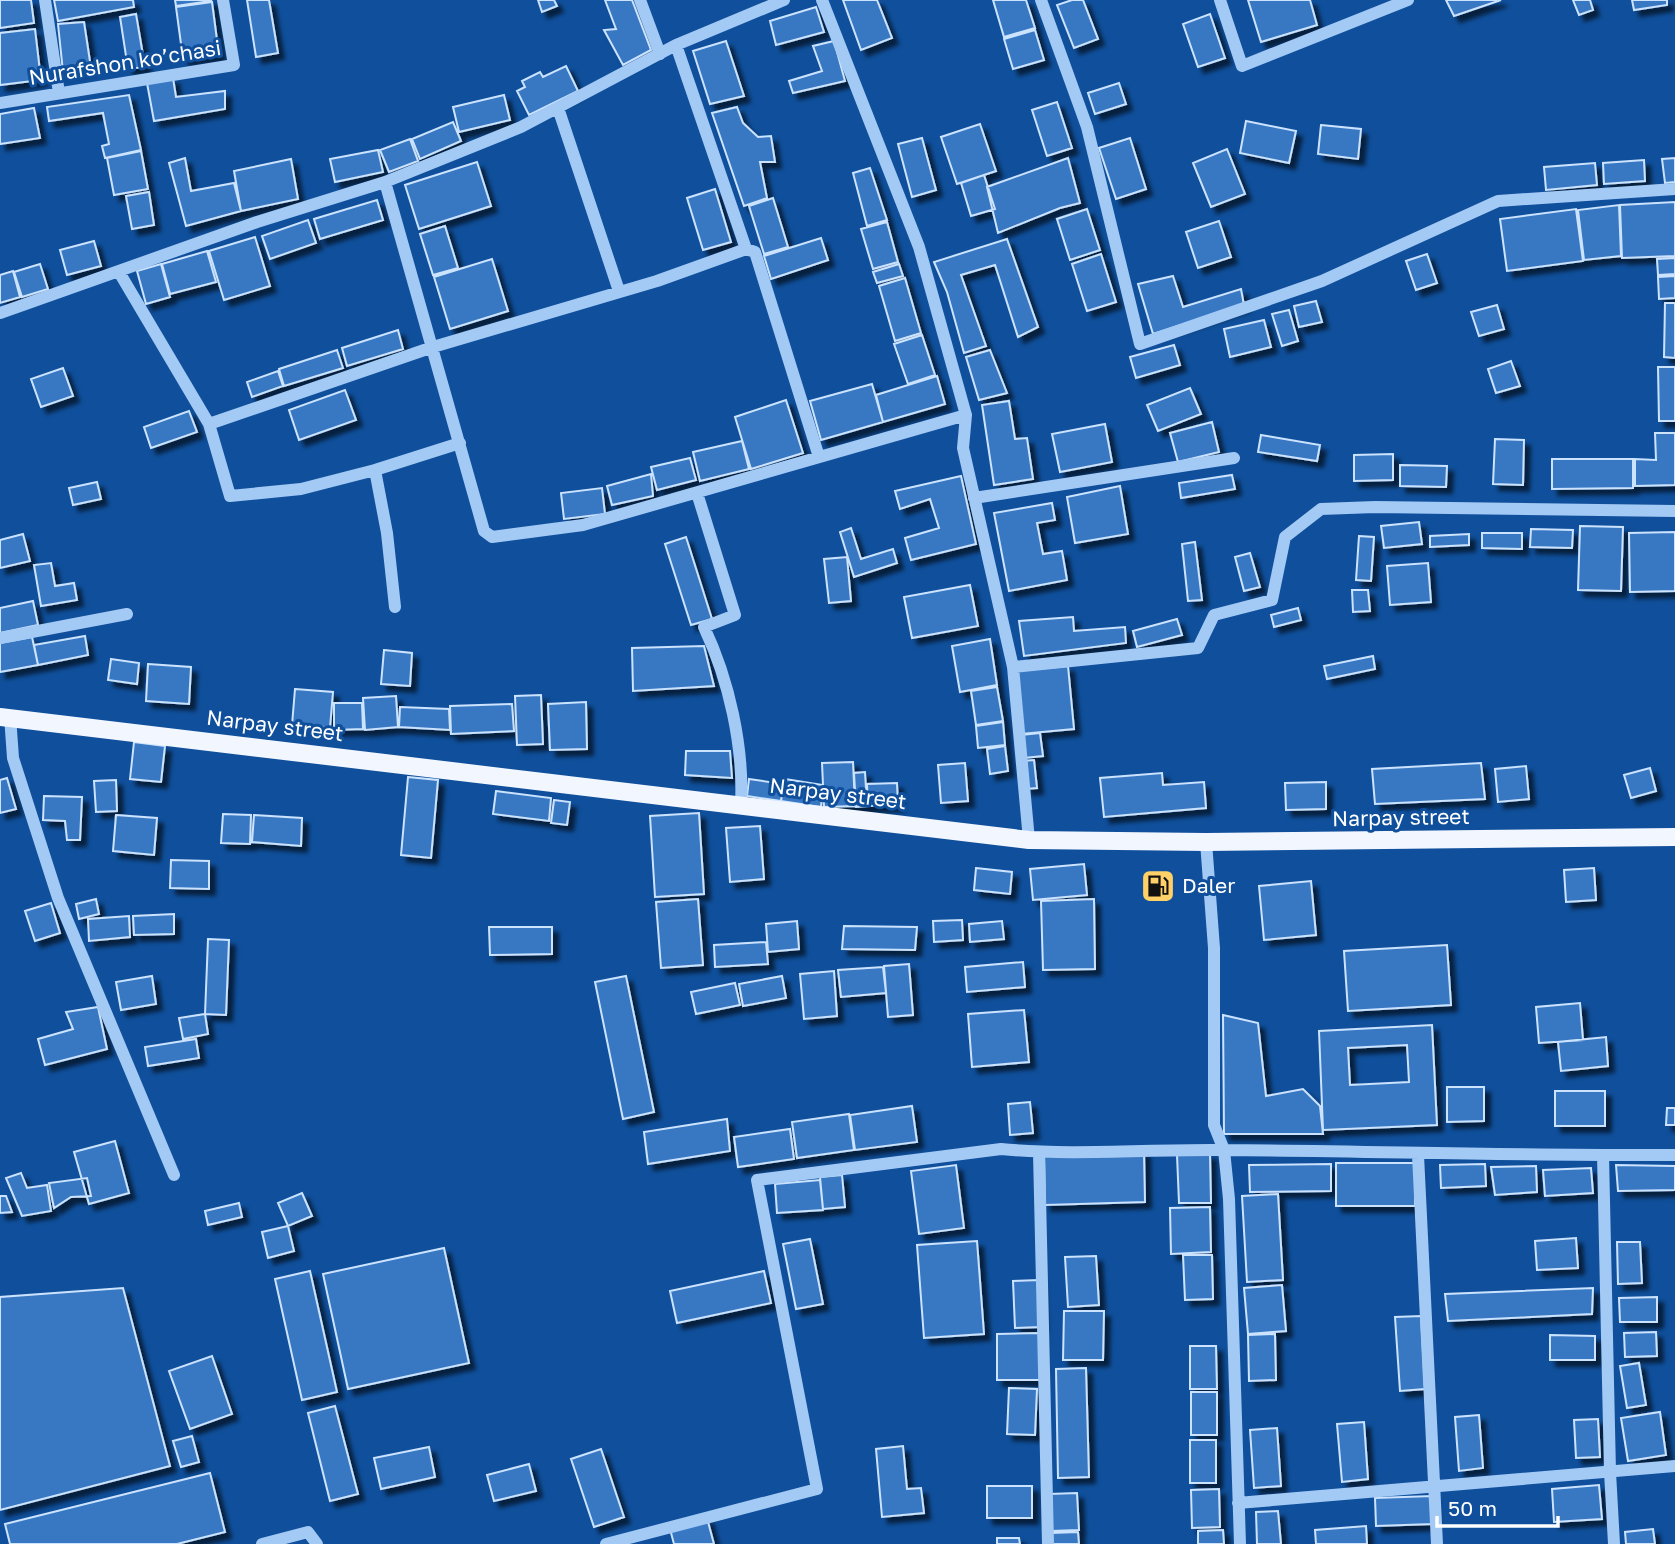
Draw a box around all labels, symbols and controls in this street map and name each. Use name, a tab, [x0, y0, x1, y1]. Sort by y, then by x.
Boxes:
street label: Nurafshon ko’chasi	[27, 34, 223, 90]
street label: Narpay street	[205, 704, 345, 746]
street label: Narpay street	[768, 772, 908, 814]
street label: Narpay street	[1332, 803, 1470, 831]
fuel station icon: Daler	[1139, 867, 1177, 905]
place label: Daler	[1182, 872, 1235, 898]
scale bar	[1437, 1484, 1558, 1528]
text: 50 m	[1448, 1495, 1497, 1521]

